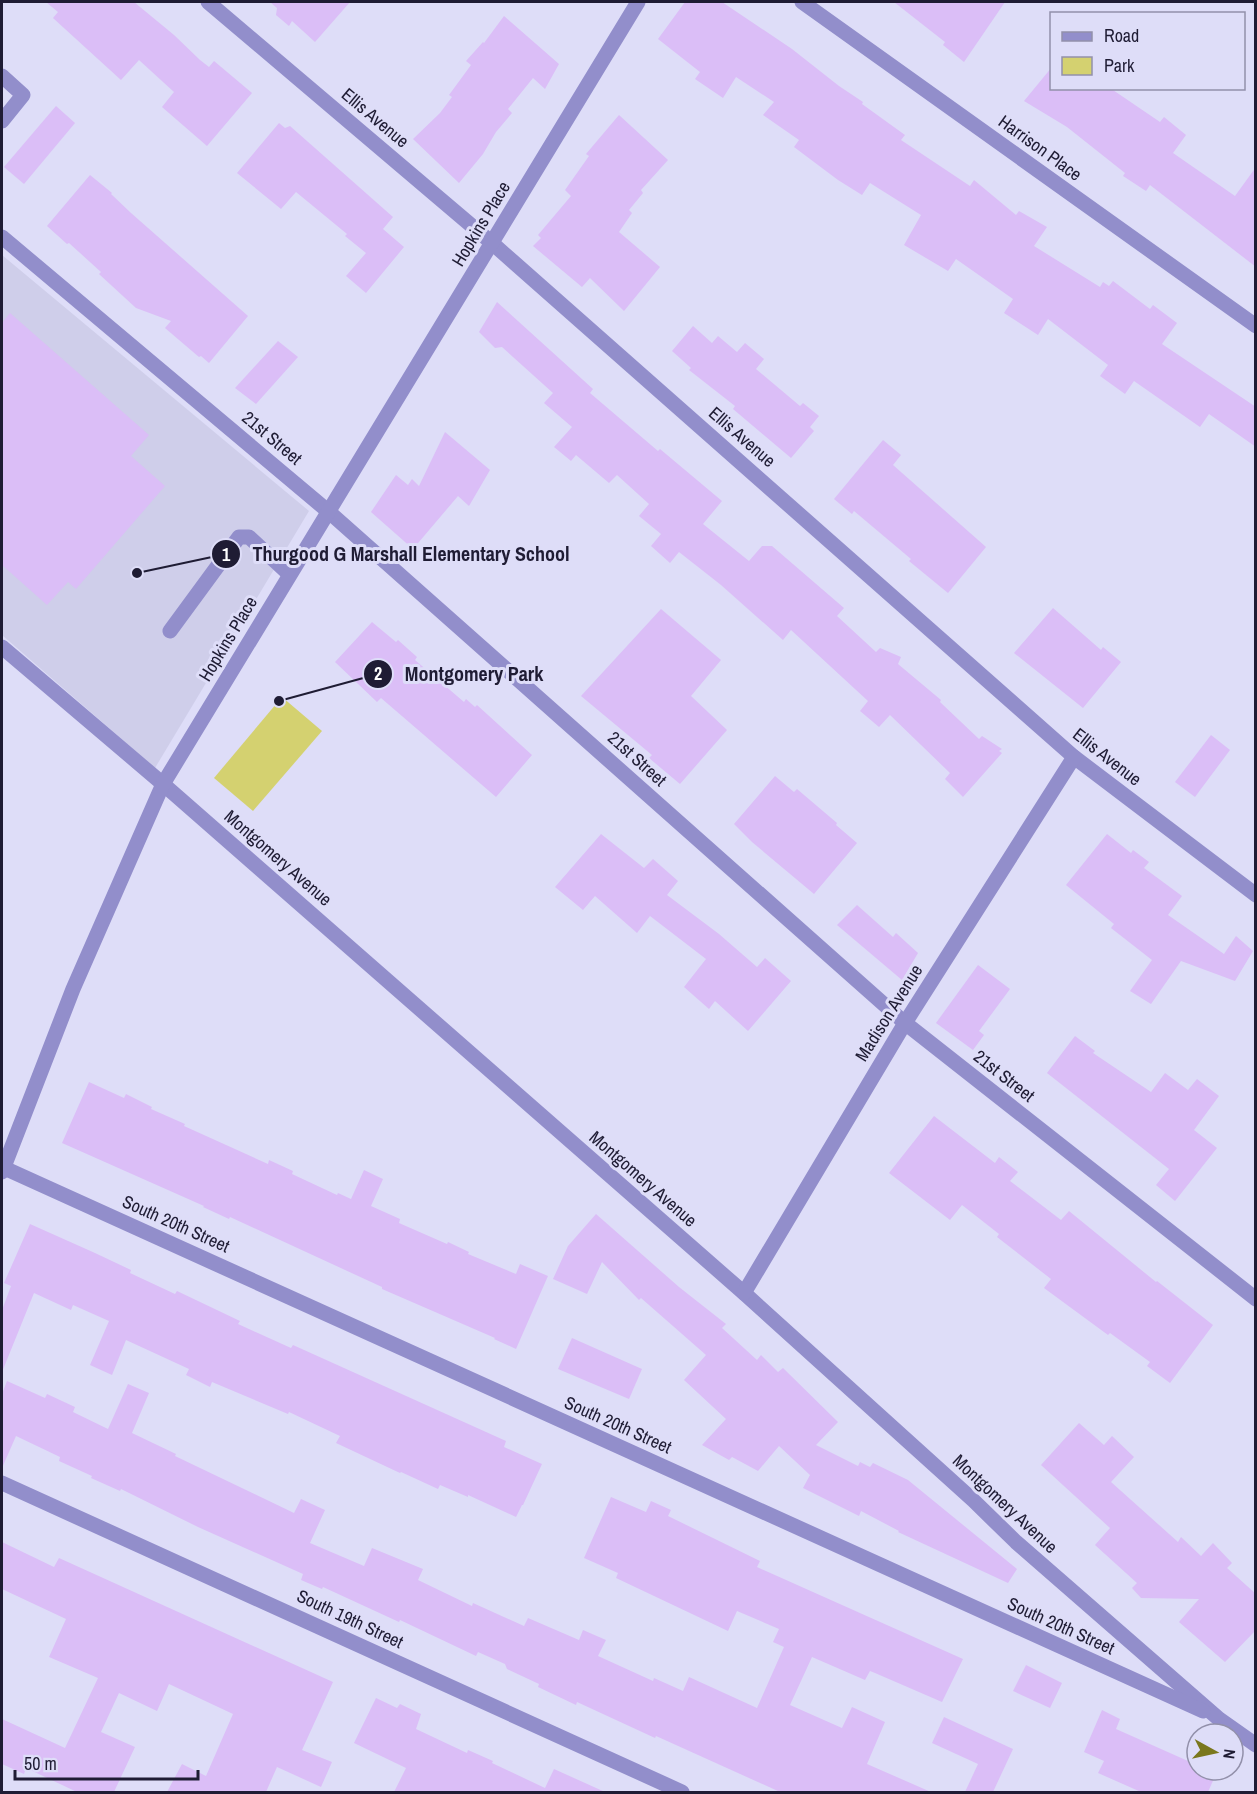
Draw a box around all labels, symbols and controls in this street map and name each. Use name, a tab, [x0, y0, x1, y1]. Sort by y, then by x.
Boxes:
legend	[1050, 12, 1245, 90]
text: Road	[1104, 23, 1139, 48]
text: Park	[1104, 53, 1135, 78]
street label: Ellis Avenue	[336, 82, 414, 153]
street label: Harrison Place	[993, 109, 1087, 186]
street label: Hopkins Place	[445, 177, 516, 271]
street label: Ellis Avenue	[704, 401, 781, 473]
street label: 21st Street	[237, 405, 308, 470]
callout: Thurgood G Marshall Elementary School	[211, 535, 582, 573]
text: Thurgood G Marshall Elementary School	[252, 540, 570, 567]
text: 1	[222, 542, 231, 567]
street label: Hopkins Place	[192, 592, 263, 686]
callout: Montgomery Park	[363, 655, 555, 693]
text: Montgomery Park	[405, 660, 544, 687]
text: 2	[374, 661, 382, 686]
street label: Ellis Avenue	[1068, 722, 1147, 791]
street label: 21st Street	[602, 725, 672, 792]
street label: Montgomery Avenue	[219, 804, 338, 911]
street label: Madison Avenue	[849, 960, 928, 1066]
street label: 21st Street	[968, 1044, 1040, 1107]
street label: Montgomery Avenue	[584, 1125, 703, 1232]
street label: South 20th Street	[119, 1189, 234, 1258]
street label: South 20th Street	[561, 1390, 676, 1459]
street label: Montgomery Avenue	[947, 1448, 1063, 1559]
street label: South 19th Street	[293, 1583, 408, 1654]
street label: South 20th Street	[1004, 1591, 1119, 1660]
north arrow	[1185, 1722, 1245, 1782]
scale bar	[15, 1743, 198, 1781]
text: N	[1218, 1748, 1241, 1760]
text: 50 m	[24, 1751, 57, 1776]

